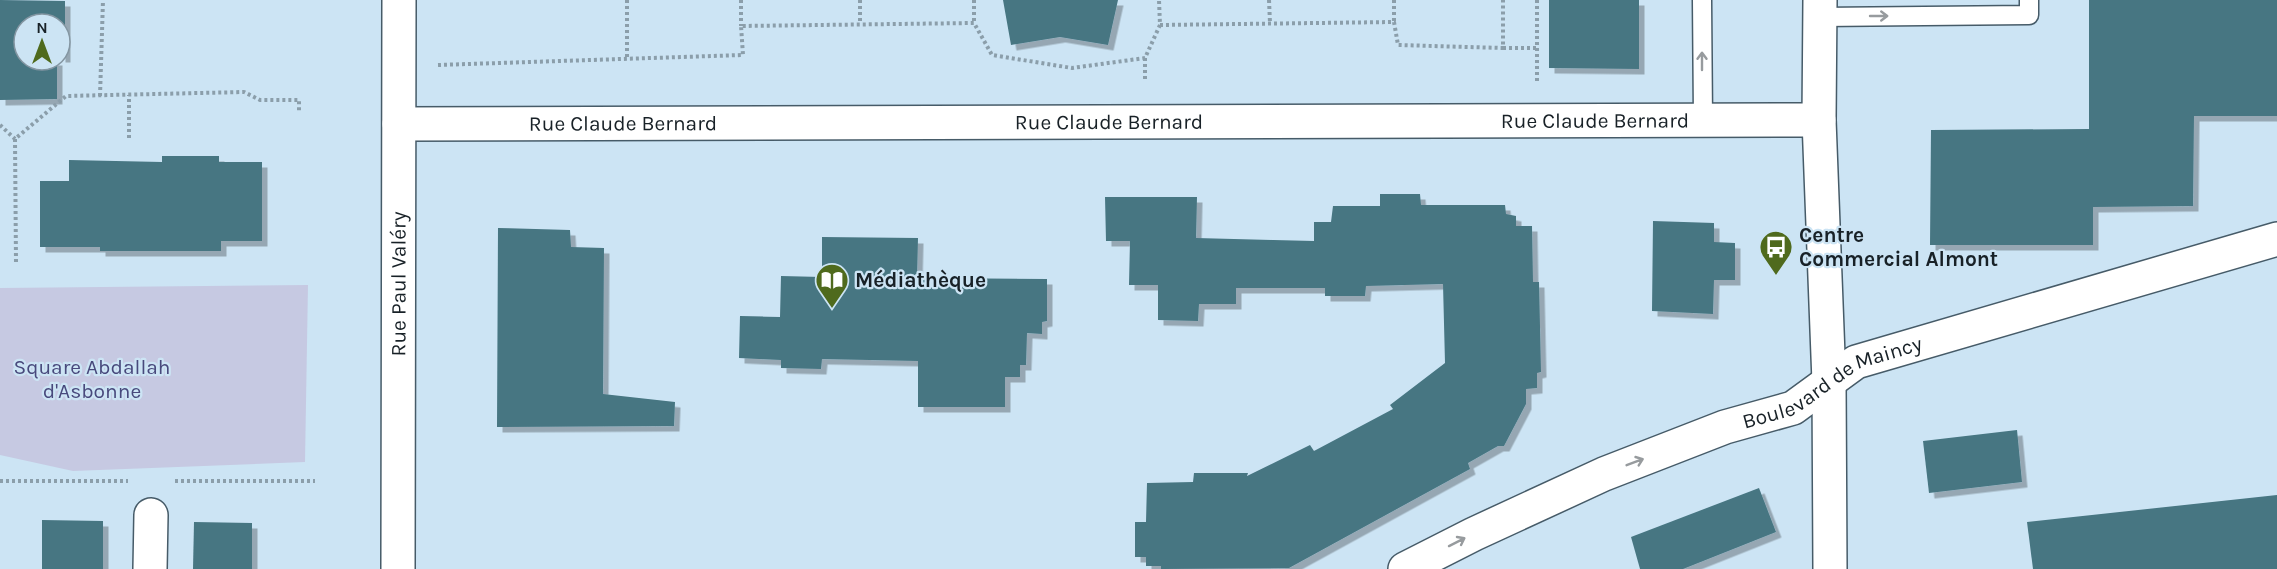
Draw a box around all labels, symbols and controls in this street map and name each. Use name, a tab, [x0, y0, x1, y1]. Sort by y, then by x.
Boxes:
one-way arrow	[1868, 10, 1888, 22]
north arrow	[12, 12, 72, 72]
text: N	[36, 18, 48, 37]
one-way arrow	[1696, 51, 1708, 71]
street label: Rue Claude Bernard	[1501, 108, 1689, 133]
street label: Rue Claude Bernard	[1015, 110, 1203, 134]
street label: Rue Claude Bernard	[529, 111, 717, 136]
street label: Rue Paul Valéry	[386, 211, 411, 356]
place label: Centre Commercial Almont	[1799, 223, 1998, 271]
bus stop icon: Centre Commercial Almont	[1758, 229, 1794, 276]
library icon: Médiathèque	[814, 262, 850, 309]
place label: Médiathèque	[855, 268, 986, 293]
street label: Boulevard de Maincy	[1740, 331, 1925, 434]
park label: Square Abdallah d'Asbonne	[13, 355, 171, 403]
one-way arrow	[1625, 456, 1643, 467]
one-way arrow	[1448, 536, 1466, 548]

